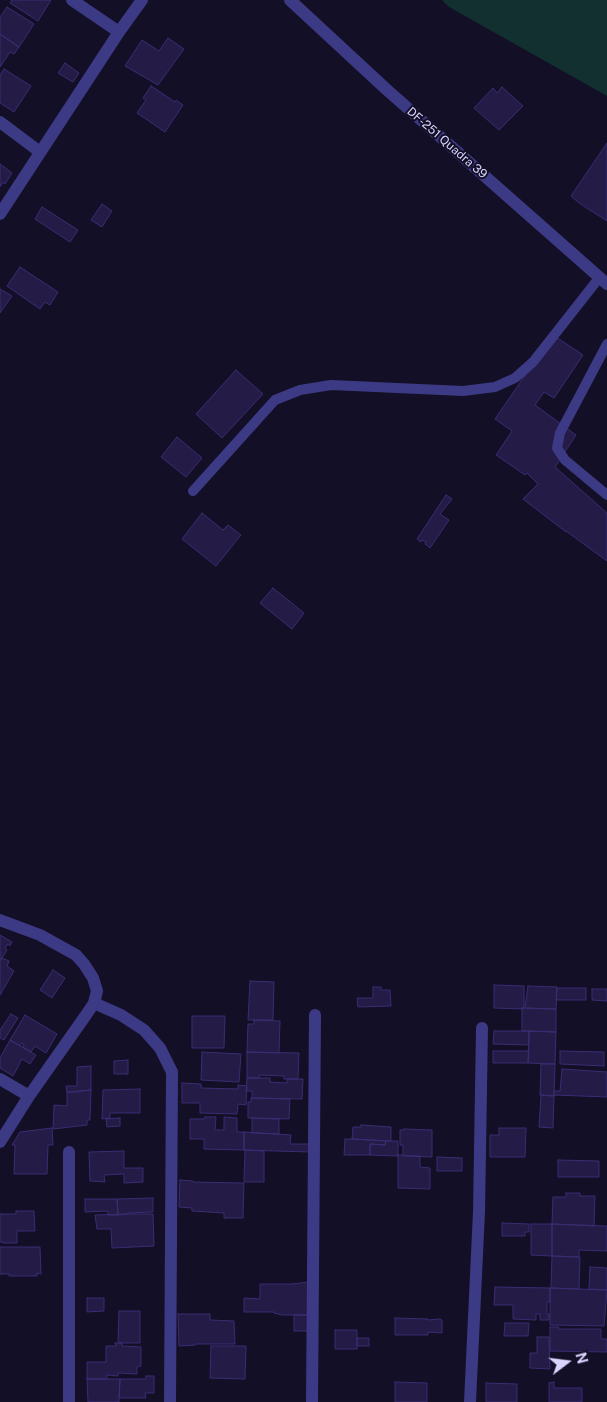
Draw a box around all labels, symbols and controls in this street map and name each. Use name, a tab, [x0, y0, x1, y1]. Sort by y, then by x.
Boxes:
street label: DF-251 Quadra 39	[404, 104, 490, 182]
north arrow	[542, 1337, 592, 1387]
text: N	[572, 1351, 591, 1365]

